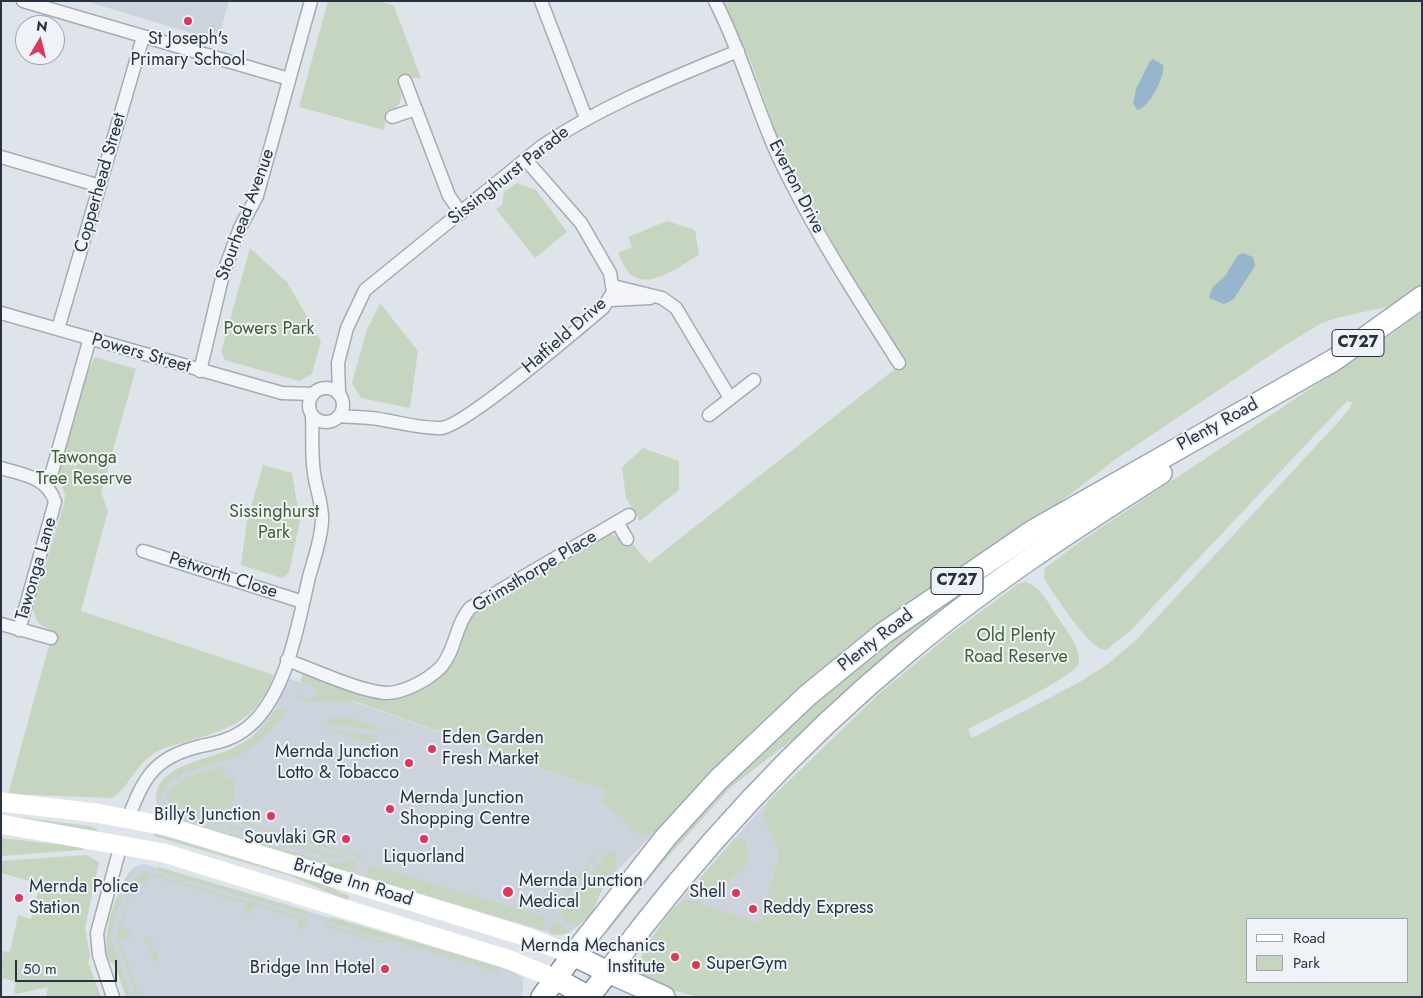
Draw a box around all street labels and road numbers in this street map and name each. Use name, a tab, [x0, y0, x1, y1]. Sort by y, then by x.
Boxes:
street label: Copperhead Street	[71, 111, 131, 255]
street label: Sissinghurst Parade	[444, 122, 574, 230]
street label: Everton Drive	[763, 137, 829, 237]
street label: Stourhead Avenue	[212, 146, 280, 284]
street label: Hatfield Drive	[518, 293, 612, 379]
road number: C727	[1332, 329, 1384, 356]
street label: Powers Street	[89, 330, 193, 378]
street label: Plenty Road	[1174, 394, 1262, 456]
street label: Tawonga Lane	[12, 515, 62, 623]
street label: Grimsthorpe Place	[469, 526, 601, 618]
street label: Petworth Close	[166, 548, 280, 604]
road number: C727	[931, 568, 983, 594]
street label: Plenty Road	[834, 605, 918, 677]
street label: Bridge Inn Road	[291, 855, 415, 911]

